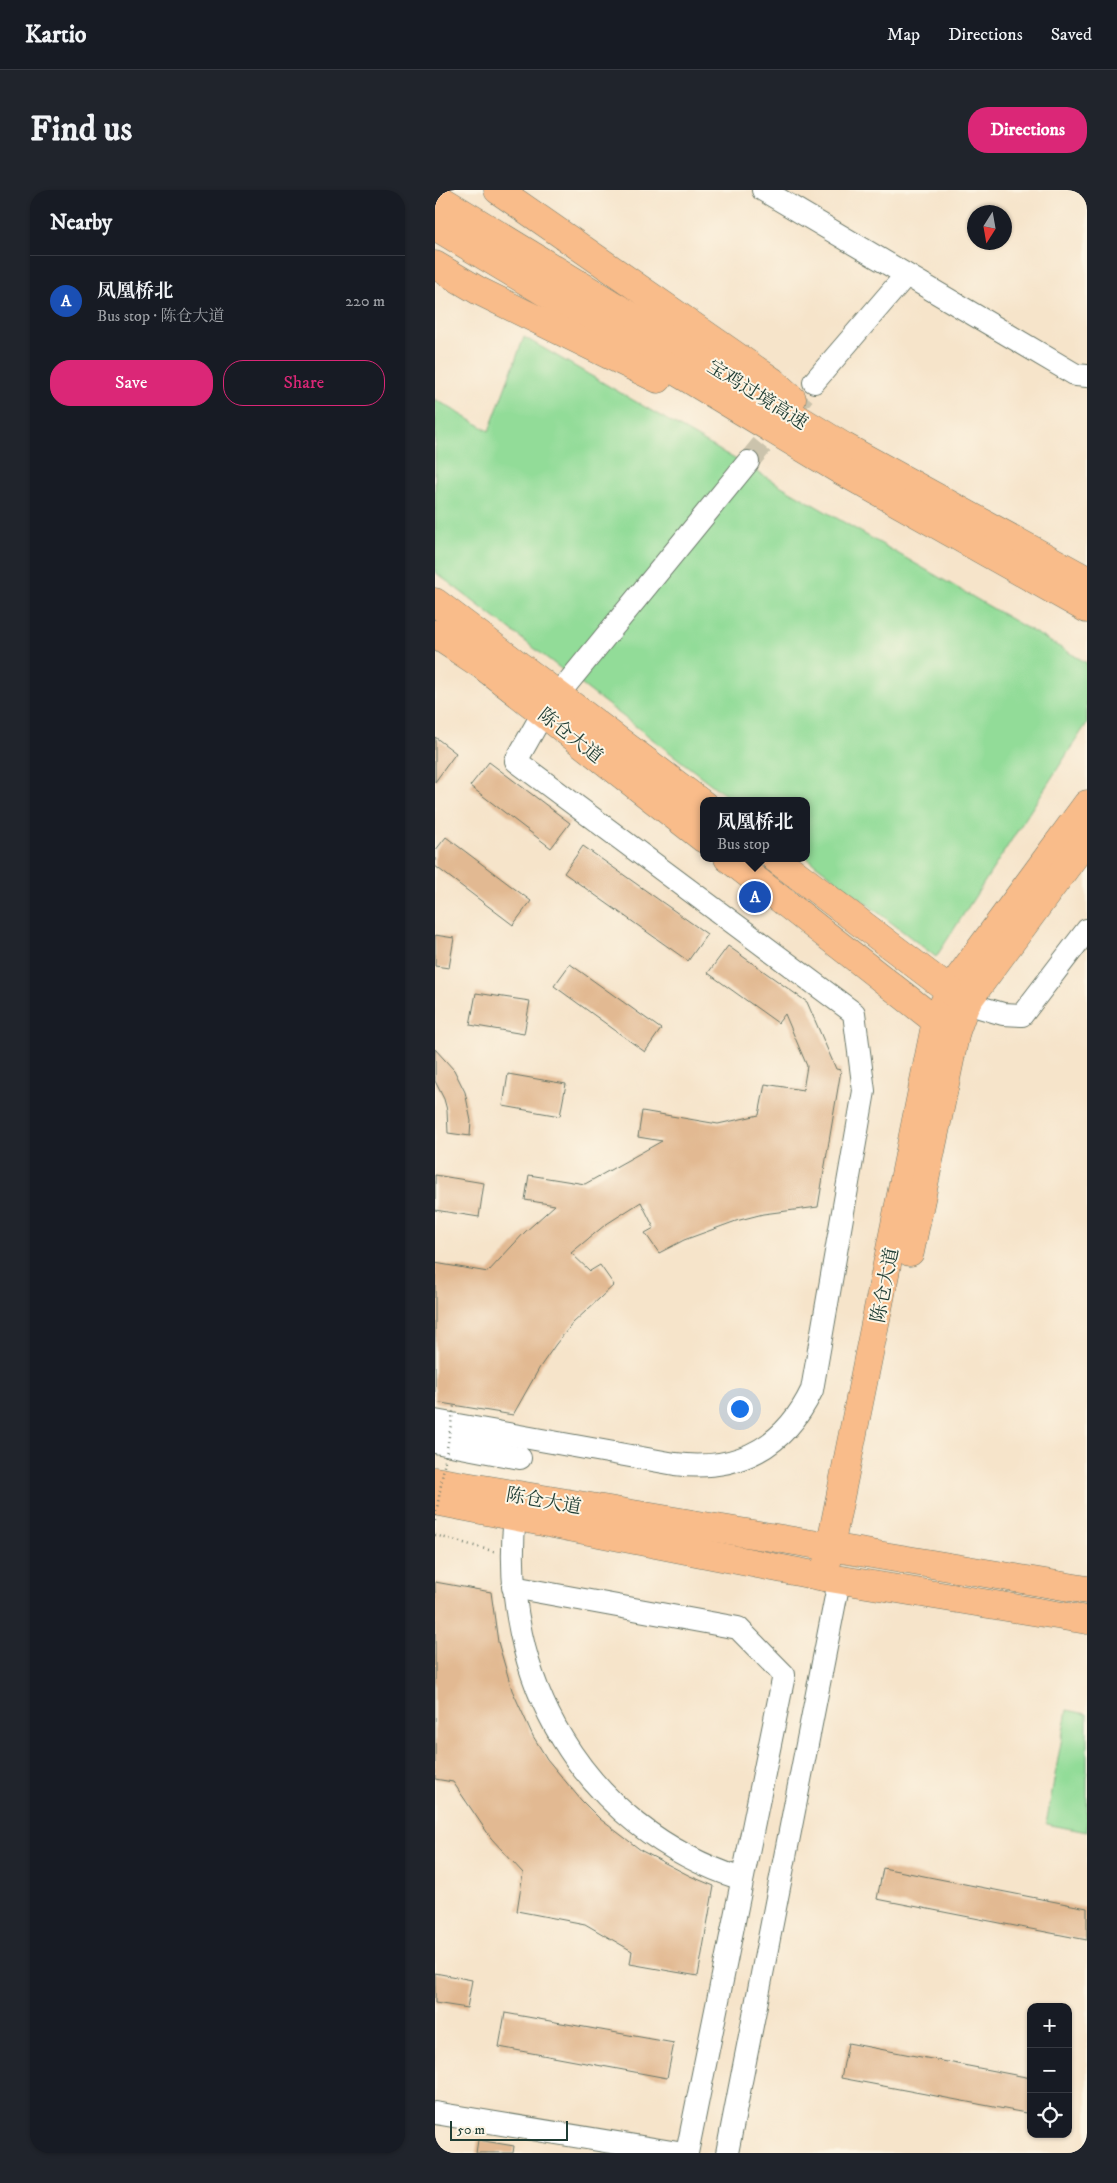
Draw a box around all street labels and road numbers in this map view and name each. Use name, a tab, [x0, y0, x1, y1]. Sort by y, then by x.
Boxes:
street label: 宝鸡过境高速	[703, 355, 812, 435]
street label: 陈仓大道	[533, 704, 607, 769]
street label: 陈仓大道	[867, 1246, 904, 1325]
street label: 陈仓大道	[504, 1484, 583, 1519]

